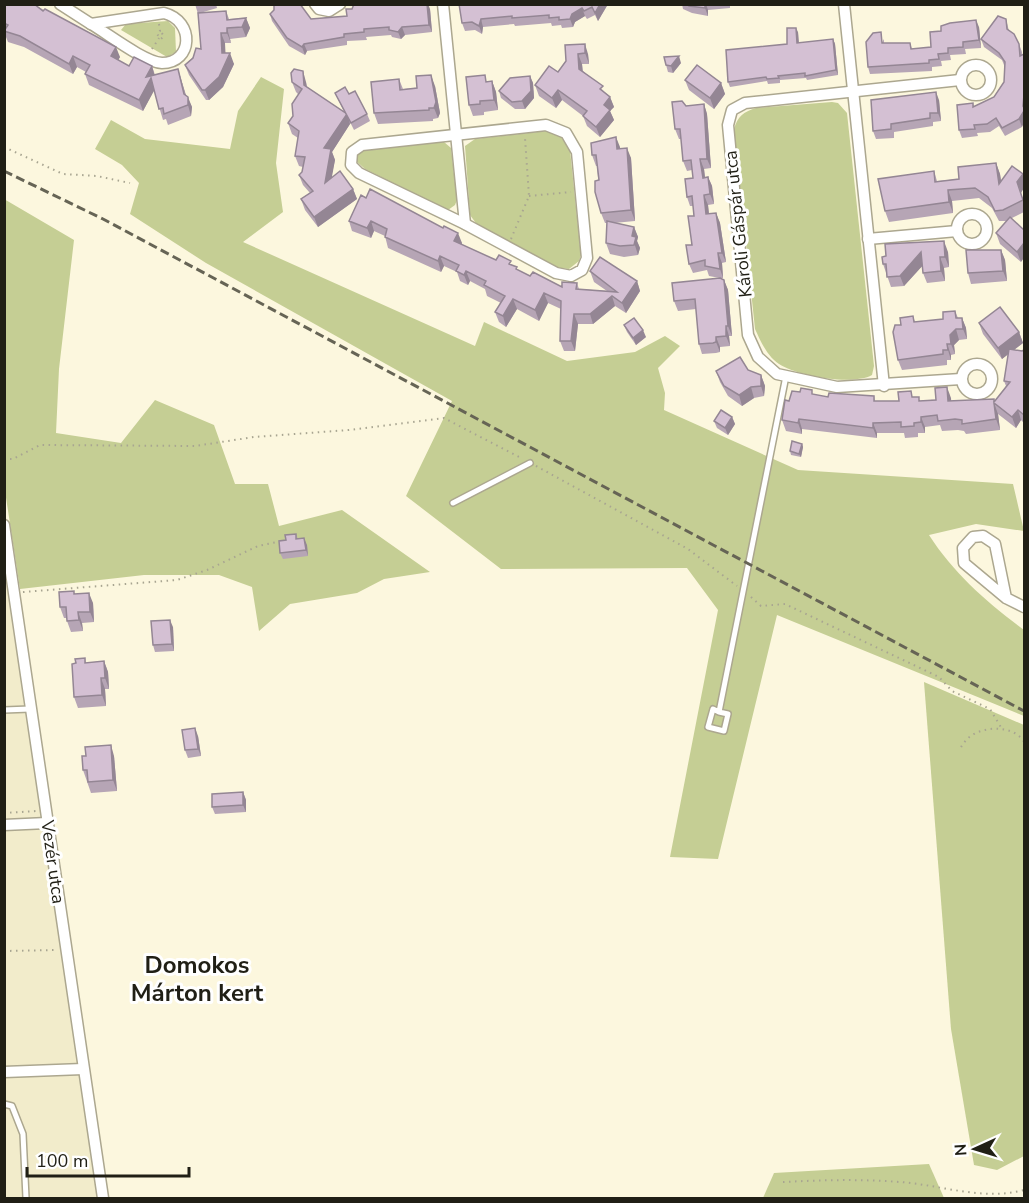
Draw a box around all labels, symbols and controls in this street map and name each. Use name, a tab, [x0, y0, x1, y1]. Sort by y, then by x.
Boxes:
street label: Károli Gáspár utca	[718, 149, 758, 299]
street label: Vezér utca	[35, 818, 71, 905]
district label: Domokos Márton kert	[131, 949, 264, 1009]
north arrow	[945, 1119, 1005, 1179]
scale bar	[27, 1140, 189, 1178]
text: N	[950, 1143, 972, 1157]
text: 100 m	[36, 1149, 88, 1173]

